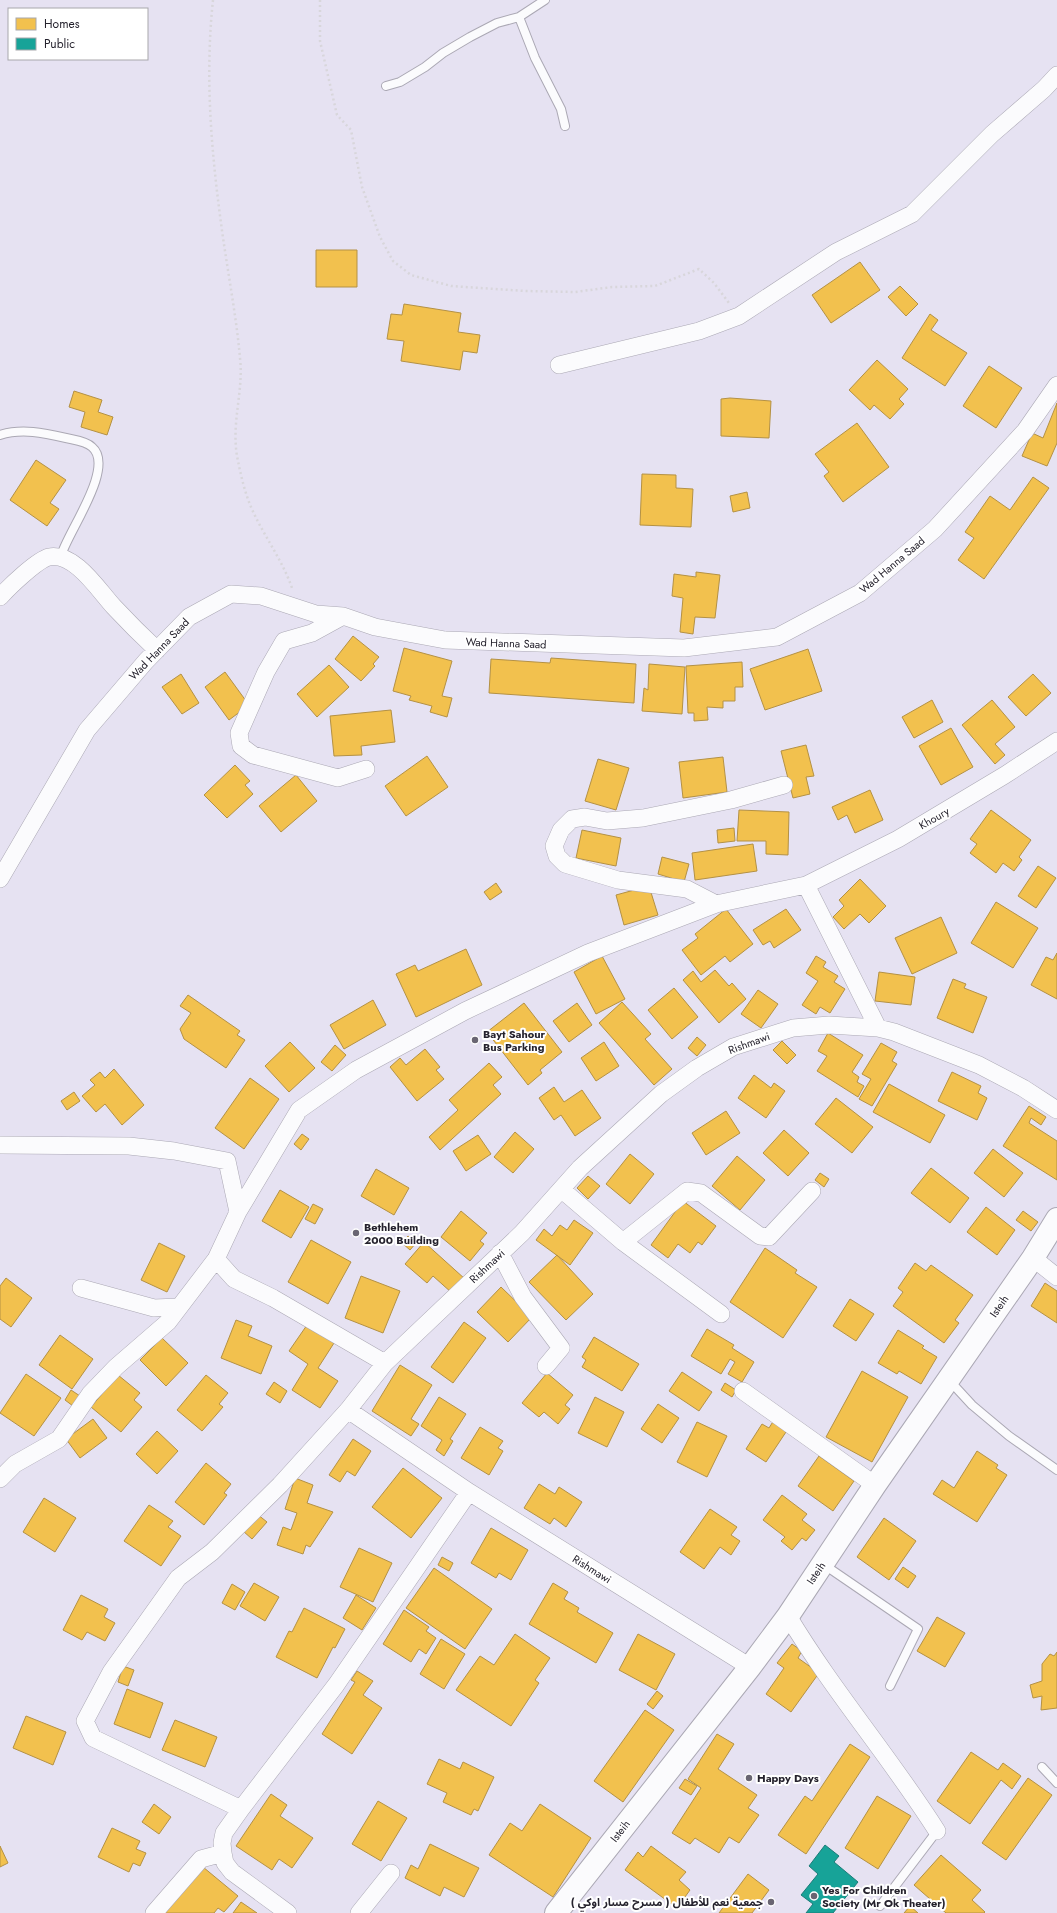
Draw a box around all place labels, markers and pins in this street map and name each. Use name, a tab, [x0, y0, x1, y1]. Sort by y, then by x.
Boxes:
place label: Bayt Sahour Bus Parking	[483, 1026, 546, 1055]
marker: Bayt Sahour Bus Parking	[470, 1035, 480, 1045]
place label: Bethlehem 2000 Building	[364, 1219, 439, 1248]
marker: Bethlehem 2000 Building	[351, 1228, 361, 1238]
place label: Happy Days	[757, 1770, 819, 1786]
marker: Happy Days	[744, 1773, 754, 1783]
place label: Yes For Children Society (Mr Ok Theater)	[821, 1882, 945, 1911]
marker: Yes For Children Society (Mr Ok Theater)	[809, 1891, 819, 1901]
place label: جمعية نعم للأطفال ( مسرح مسار اوكي )	[571, 1894, 763, 1912]
marker: جمعية نعم للأطفال ( مسرح مسار اوكي )	[766, 1897, 776, 1907]

